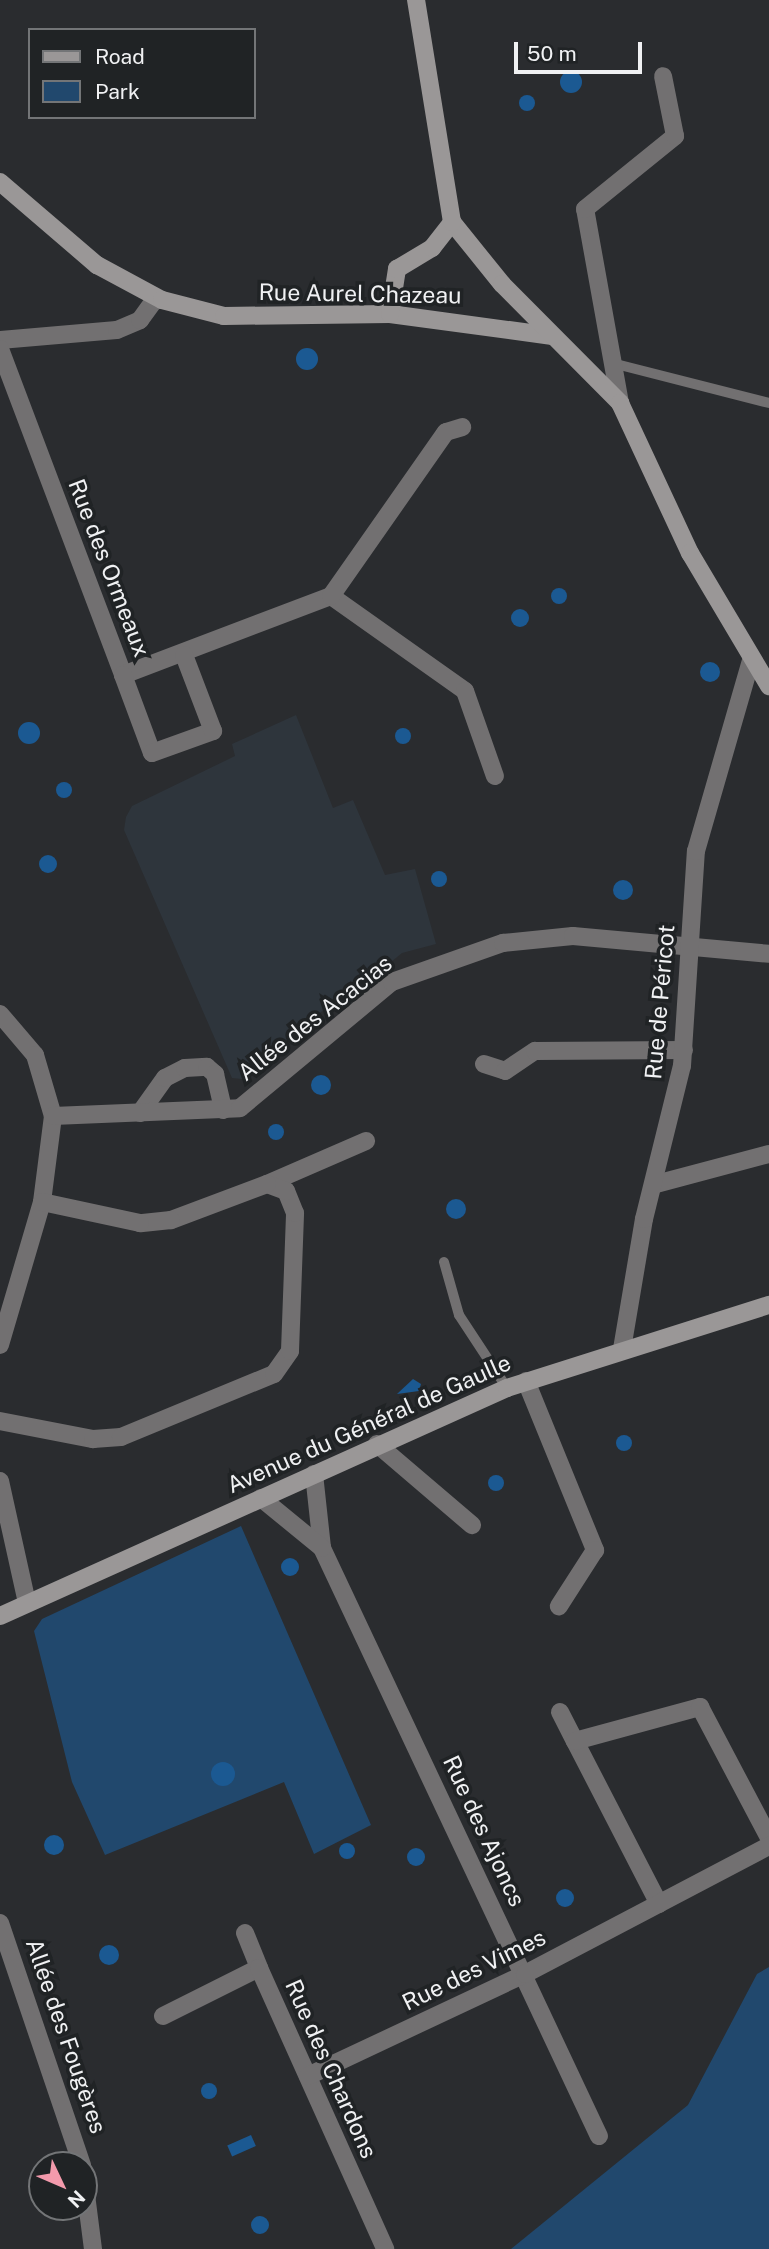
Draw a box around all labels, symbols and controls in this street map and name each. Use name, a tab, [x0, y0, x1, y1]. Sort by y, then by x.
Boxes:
legend	[28, 28, 256, 119]
scale bar	[517, 28, 645, 72]
text: 50 m	[527, 41, 577, 66]
text: Road	[95, 44, 145, 69]
text: Park	[95, 79, 140, 104]
street label: Rue Aurel Chazeau	[258, 278, 462, 310]
street label: Rue des Ormeaux	[62, 475, 156, 661]
street label: Rue de Péricot	[639, 923, 681, 1081]
street label: Allée des Acacias	[232, 949, 398, 1087]
street label: Avenue du Général de Gaulle	[222, 1349, 516, 1499]
street label: Rue des Ajoncs	[437, 1751, 531, 1911]
street label: Rue des Vimes	[397, 1923, 551, 2017]
street label: Allée des Fougères	[20, 1935, 112, 2137]
street label: Rue des Chardons	[279, 1975, 383, 2163]
north arrow	[28, 2151, 98, 2221]
text: N	[64, 2186, 90, 2212]

